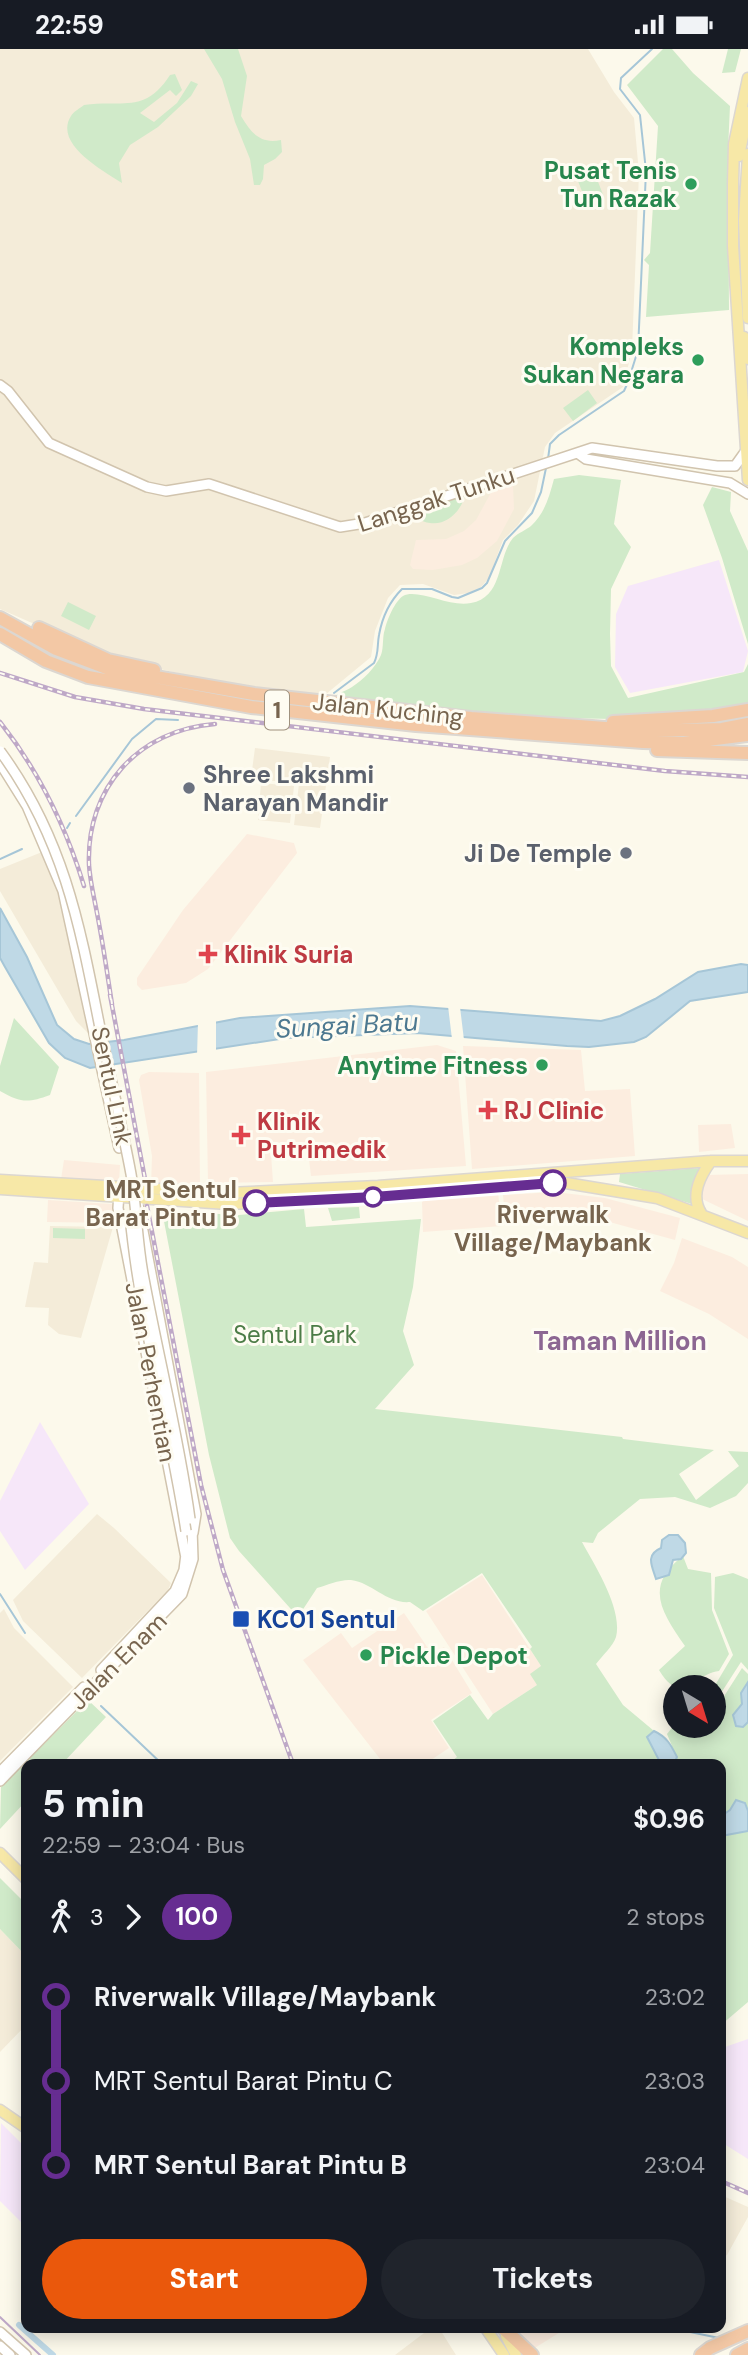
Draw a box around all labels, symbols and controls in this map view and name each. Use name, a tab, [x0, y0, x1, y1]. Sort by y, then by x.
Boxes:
text: 22:59	[35, 8, 104, 42]
place label: Pusat Tenis Tun Razak	[544, 155, 677, 214]
marker: Pusat Tenis Tun Razak	[683, 176, 699, 192]
place label: Kompleks Sukan Negara	[523, 331, 684, 390]
marker: Kompleks Sukan Negara	[690, 352, 706, 368]
street label: Langgak Tunku	[353, 459, 519, 539]
street label: Jalan Kuching	[311, 686, 465, 732]
road number: 1	[265, 691, 289, 729]
place label: Shree Lakshmi Narayan Mandir	[203, 759, 388, 818]
marker: Shree Lakshmi Narayan Mandir	[181, 780, 197, 796]
place label: Ji De Temple	[464, 838, 612, 869]
marker: Ji De Temple	[618, 845, 634, 861]
place label: Klinik Suria	[224, 939, 353, 970]
marker: Klinik Suria	[198, 944, 218, 964]
water label: Sungai Batu	[275, 1004, 419, 1046]
street label: Sentul Link	[84, 1024, 140, 1148]
place label: Anytime Fitness	[337, 1050, 528, 1081]
marker: Anytime Fitness	[534, 1057, 550, 1073]
place label: RJ Clinic	[504, 1095, 604, 1126]
marker: RJ Clinic	[478, 1100, 498, 1120]
place label: Klinik Putrimedik	[257, 1106, 387, 1165]
marker: Klinik Putrimedik	[231, 1125, 251, 1145]
marker: Riverwalk Village/Maybank	[540, 1170, 566, 1196]
place label: MRT Sentul Barat Pintu B	[86, 1174, 237, 1233]
unlabelled marker	[363, 1187, 383, 1207]
marker: MRT Sentul Barat Pintu B	[243, 1190, 269, 1216]
place label: Riverwalk Village/Maybank	[454, 1199, 652, 1258]
street label: Jalan Perhentian	[118, 1279, 184, 1465]
park label: Sentul Park	[233, 1319, 357, 1350]
district label: Taman Million	[533, 1324, 707, 1358]
place label: KC01 Sentul	[257, 1604, 396, 1635]
street label: Jalan Enam	[63, 1606, 173, 1716]
marker: KC01 Sentul	[231, 1609, 251, 1629]
place label: Pickle Depot	[380, 1640, 528, 1671]
marker: Pickle Depot	[358, 1647, 374, 1663]
north arrow	[663, 1675, 726, 1738]
map controls	[663, 1675, 726, 1738]
text: 5 min	[42, 1779, 145, 1829]
text: $0.96	[633, 1802, 705, 1836]
text: 22:59 – 23:04 · Bus	[42, 1830, 245, 1860]
icon: walk	[42, 1898, 80, 1936]
icon: forward	[114, 1898, 152, 1936]
text: 100	[176, 1901, 218, 1932]
text: 3	[90, 1902, 104, 1932]
text: 2 stops	[626, 1902, 705, 1932]
text: Riverwalk Village/Maybank	[94, 1980, 436, 2014]
text: 23:02	[645, 1982, 705, 2012]
text: MRT Sentul Barat Pintu C	[94, 2064, 393, 2098]
text: 23:03	[644, 2066, 705, 2096]
text: MRT Sentul Barat Pintu B	[94, 2148, 407, 2182]
text: 23:04	[644, 2150, 705, 2180]
button: Start	[42, 2239, 367, 2319]
button: Tickets	[381, 2239, 705, 2319]

